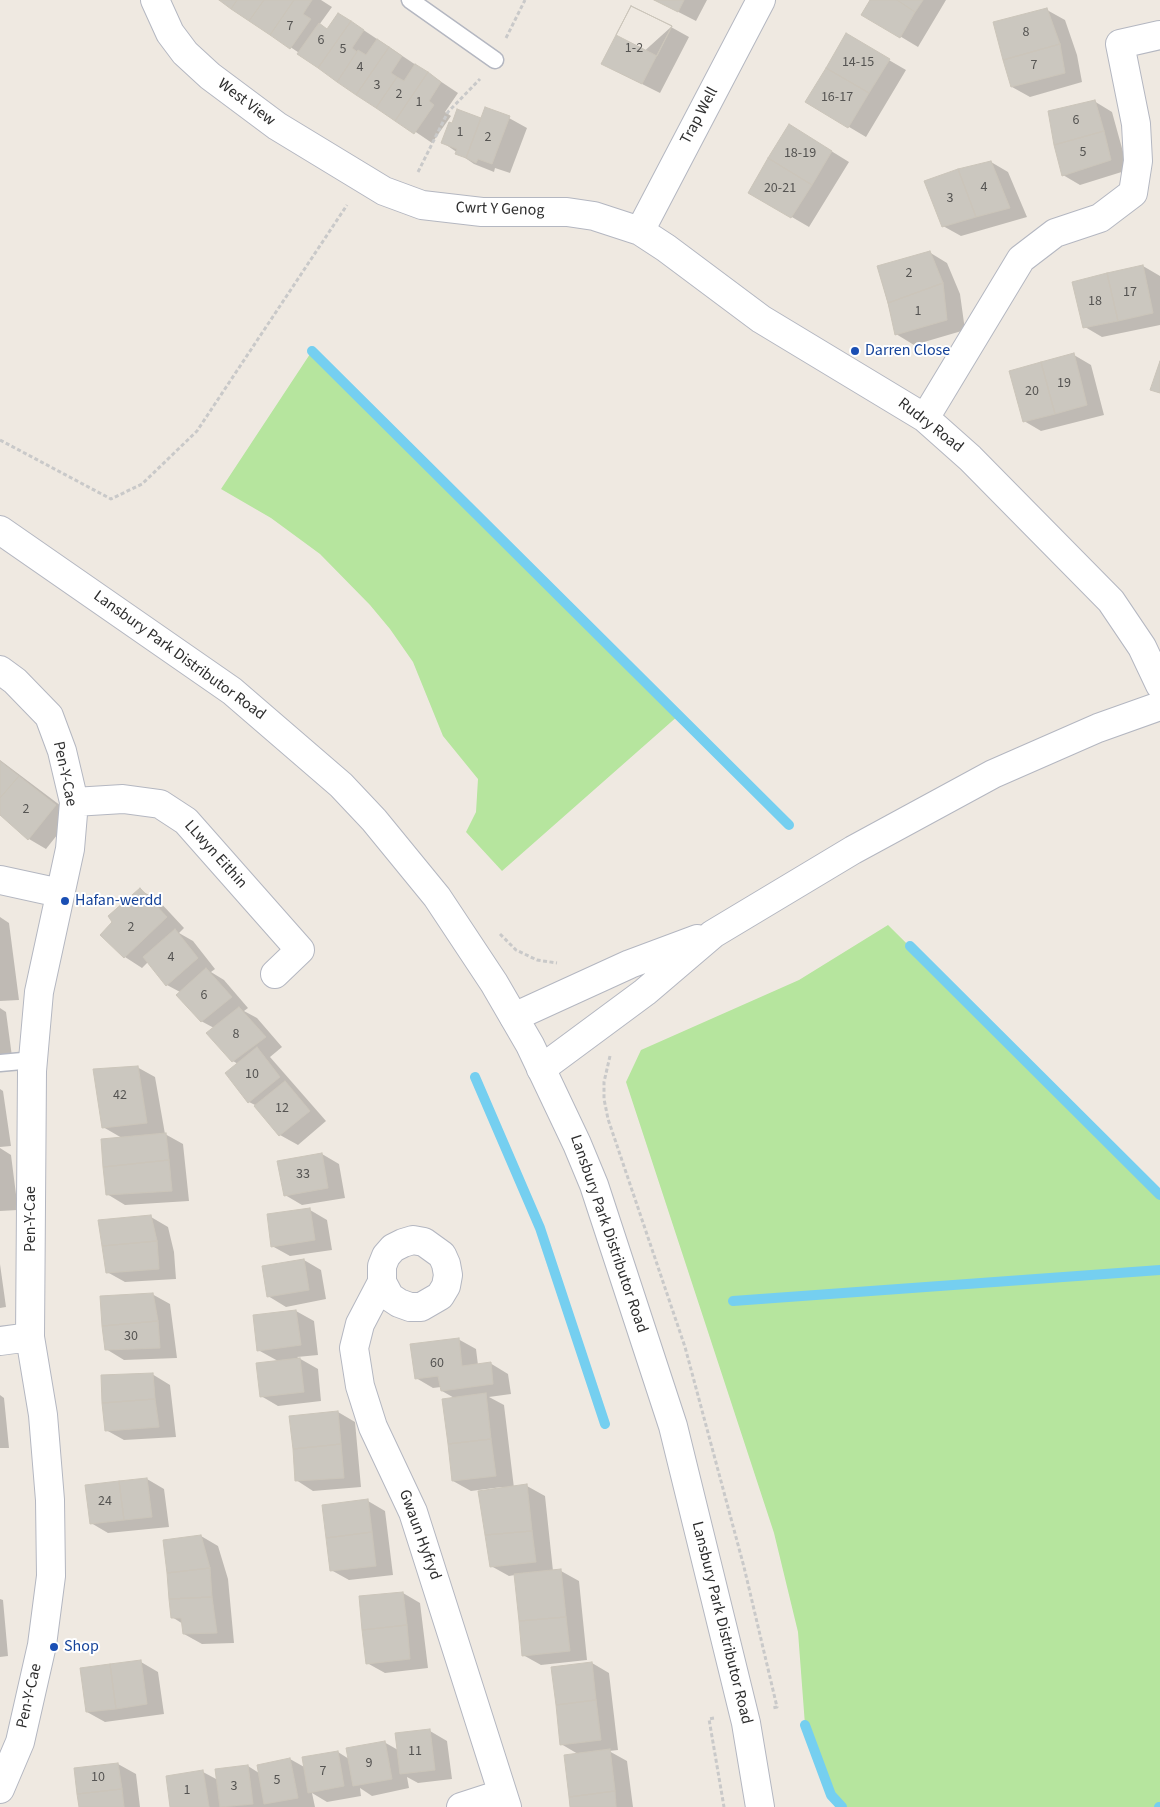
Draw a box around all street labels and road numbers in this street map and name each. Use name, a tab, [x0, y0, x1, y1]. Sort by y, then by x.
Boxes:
street label: West View	[213, 75, 279, 131]
street label: Trap Well	[677, 84, 723, 148]
street label: Cwrt Y Genog	[455, 199, 545, 221]
street label: Rudry Road	[893, 395, 967, 457]
street label: Lansbury Park Distributor Road	[89, 587, 269, 725]
street label: Pen-Y-Cae	[48, 740, 80, 808]
street label: LLwyn Eithin	[179, 817, 251, 893]
street label: Lansbury Park Distributor Road	[565, 1132, 651, 1336]
street label: Pen-Y-Cae	[21, 1186, 41, 1252]
street label: Gwaun Hyfryd	[394, 1487, 444, 1583]
street label: Lansbury Park Distributor Road	[687, 1520, 755, 1726]
street label: Pen-Y-Cae	[13, 1662, 47, 1730]

